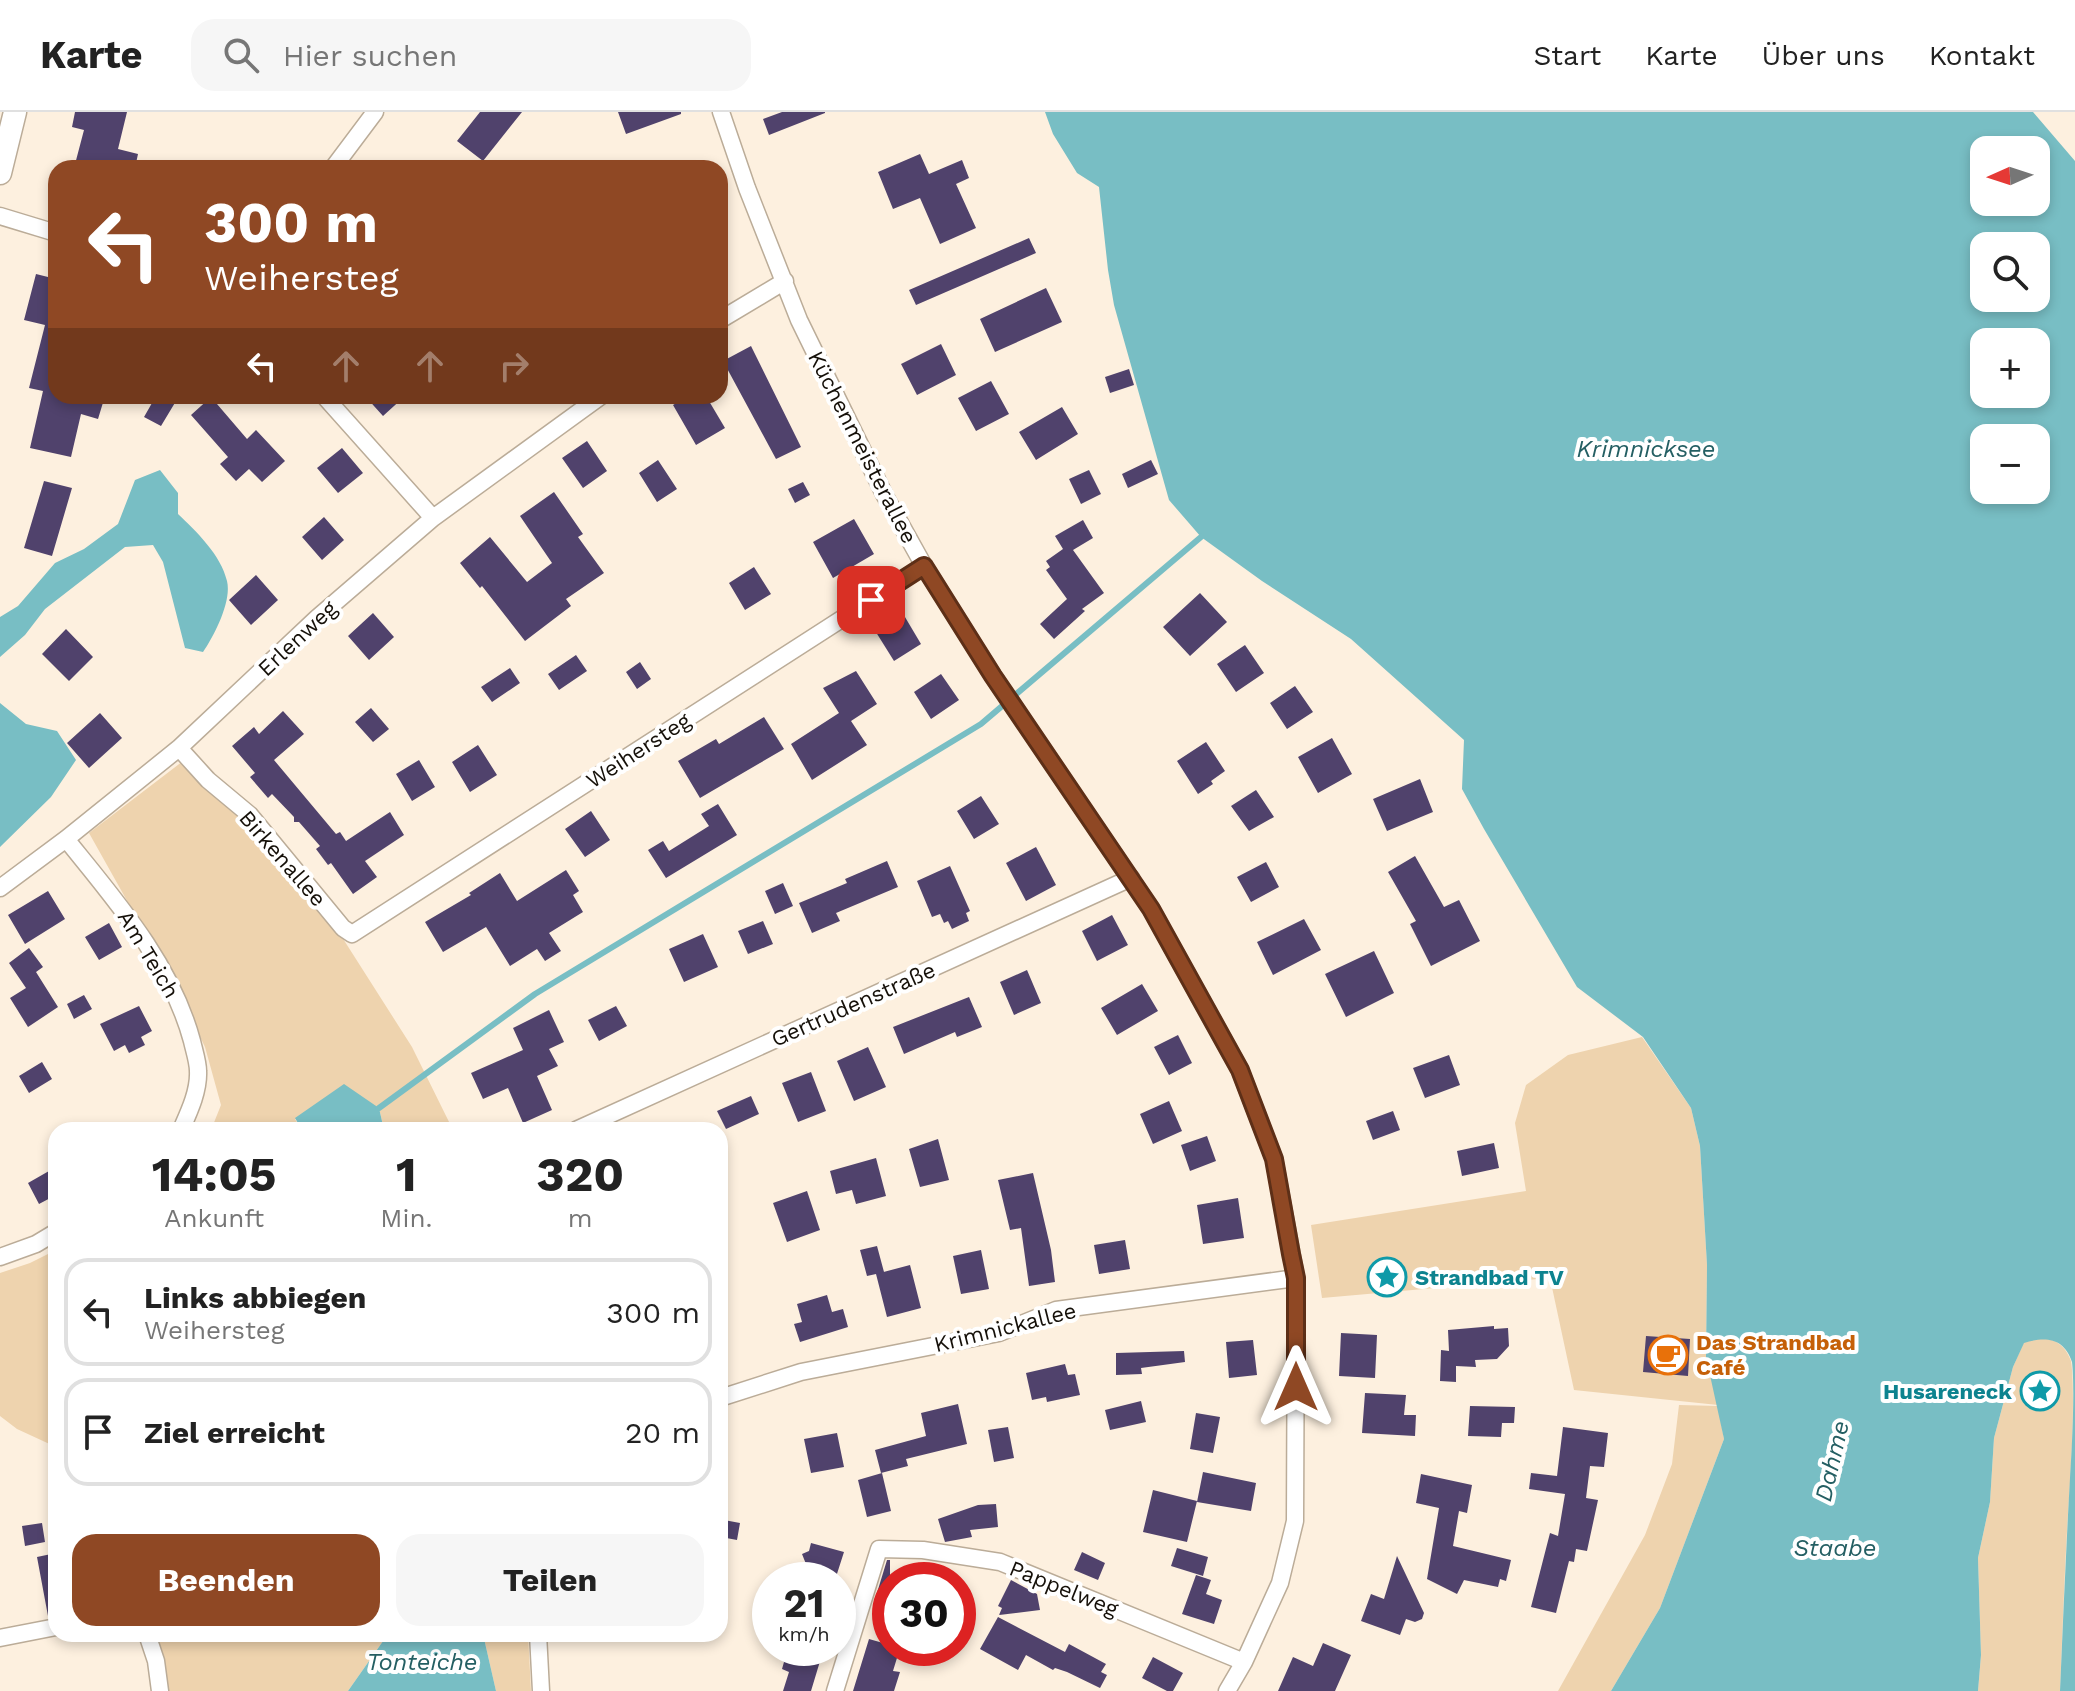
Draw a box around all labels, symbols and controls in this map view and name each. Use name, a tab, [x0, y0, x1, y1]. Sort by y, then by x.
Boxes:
search box	[191, 19, 751, 91]
text: Karte	[40, 33, 143, 77]
icon: search	[219, 33, 263, 77]
text: Hier suchen	[283, 38, 457, 73]
text: Start	[1533, 39, 1601, 72]
text: Karte	[1645, 39, 1718, 72]
text: Über uns	[1762, 39, 1885, 72]
text: Kontakt	[1929, 39, 2035, 72]
north arrow	[1970, 136, 2050, 216]
map controls	[1970, 136, 2050, 504]
text: 300 m	[204, 190, 378, 256]
icon: left	[72, 192, 176, 296]
button: search	[1970, 232, 2050, 312]
text: Weihersteg	[204, 257, 399, 299]
button: +	[1970, 328, 2050, 408]
icon: left	[240, 344, 284, 388]
icon: ahead	[324, 344, 368, 388]
icon: ahead	[408, 344, 452, 388]
icon: right	[492, 344, 536, 388]
street label: Küchenmeisterallee	[803, 347, 922, 548]
button: −	[1970, 424, 2050, 504]
water label: Krimnicksee	[1577, 435, 1715, 463]
pin	[837, 566, 905, 634]
icon: arrive	[849, 578, 893, 622]
street label: Erlenweg	[253, 595, 342, 681]
street label: Weihersteg	[582, 707, 695, 793]
street label: Birkenallee	[234, 805, 331, 911]
street label: Am Teich	[113, 906, 184, 1003]
street label: Gertrudenstraße	[767, 957, 939, 1052]
text: 14:05	[152, 1146, 277, 1203]
text: 1	[396, 1146, 417, 1203]
text: 320	[536, 1146, 624, 1203]
text: Ankunft	[164, 1203, 264, 1233]
text: Min.	[380, 1203, 432, 1233]
text: m	[568, 1203, 593, 1233]
place icon: Strandbad TV	[1366, 1256, 1408, 1298]
place label: Strandbad TV	[1415, 1265, 1564, 1290]
text: Links abbiegen	[144, 1280, 366, 1315]
icon: left	[76, 1290, 120, 1334]
text: 300 m	[606, 1295, 700, 1330]
street label: Krimnickallee	[931, 1298, 1079, 1357]
text: Weihersteg	[144, 1315, 285, 1345]
place label: Das Strandbad Café	[1696, 1330, 1856, 1380]
cafe icon: Das Strandbad Café	[1647, 1334, 1689, 1376]
position arrow	[1254, 1345, 1338, 1429]
place icon: Husareneck	[2019, 1370, 2061, 1412]
place label: Husareneck	[1883, 1379, 2012, 1404]
icon: arrive	[76, 1410, 120, 1454]
text: Ziel erreicht	[144, 1415, 325, 1450]
text: 20 m	[625, 1415, 700, 1450]
water label: Dahme	[1809, 1418, 1855, 1504]
button: Beenden	[72, 1534, 380, 1626]
button: Teilen	[396, 1534, 704, 1626]
water label: Staabe	[1793, 1534, 1877, 1562]
street label: Pappelweg	[1006, 1555, 1122, 1622]
speed limit sign: 30	[872, 1562, 976, 1666]
text: 21	[783, 1580, 825, 1627]
text: km/h	[778, 1622, 830, 1646]
water label: Tonteiche	[366, 1648, 478, 1676]

